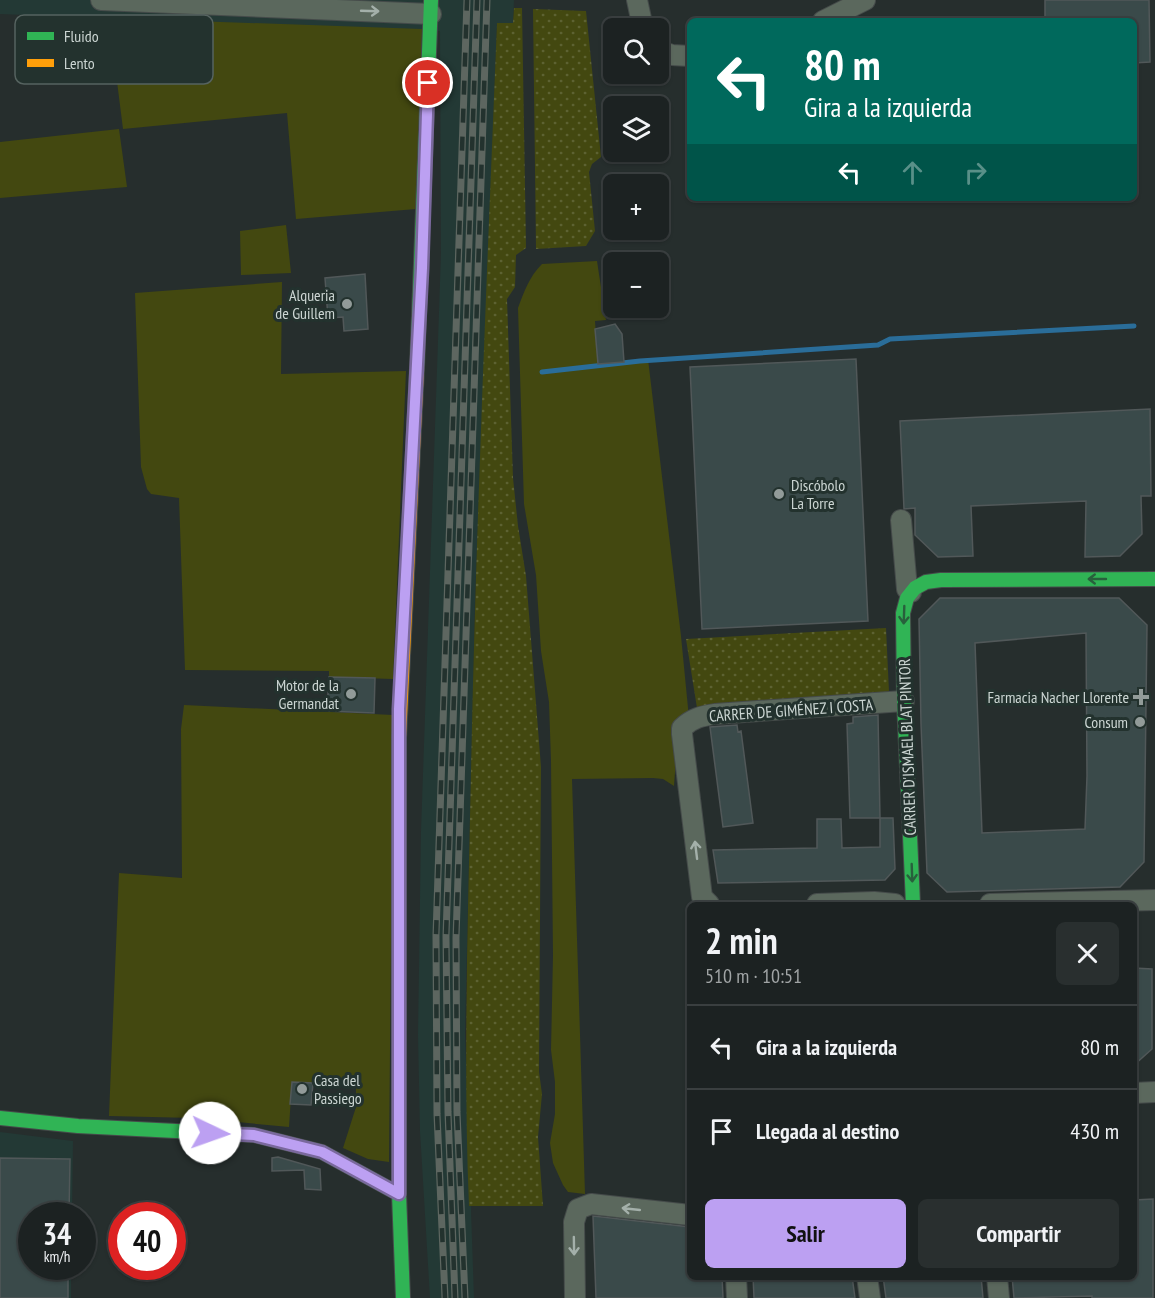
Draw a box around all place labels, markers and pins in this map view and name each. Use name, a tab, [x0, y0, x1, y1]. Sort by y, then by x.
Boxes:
pin	[402, 57, 453, 108]
place label: Alqueria de Guillem	[275, 285, 335, 323]
marker: Alqueria de Guillem	[340, 297, 354, 311]
place label: Discóbolo La Torre	[791, 475, 845, 513]
marker: Discóbolo La Torre	[772, 487, 786, 501]
place label: Motor de la Germandat	[276, 675, 340, 713]
marker: Motor de la Germandat	[344, 687, 358, 701]
place label: Farmacia Nacher Llorente	[988, 687, 1129, 707]
marker: Farmacia Nacher Llorente	[1134, 690, 1148, 704]
place label: Consum	[1084, 712, 1128, 732]
marker: Consum	[1133, 715, 1147, 729]
place label: Casa del Passiego	[314, 1070, 362, 1108]
marker: Casa del Passiego	[295, 1082, 309, 1096]

